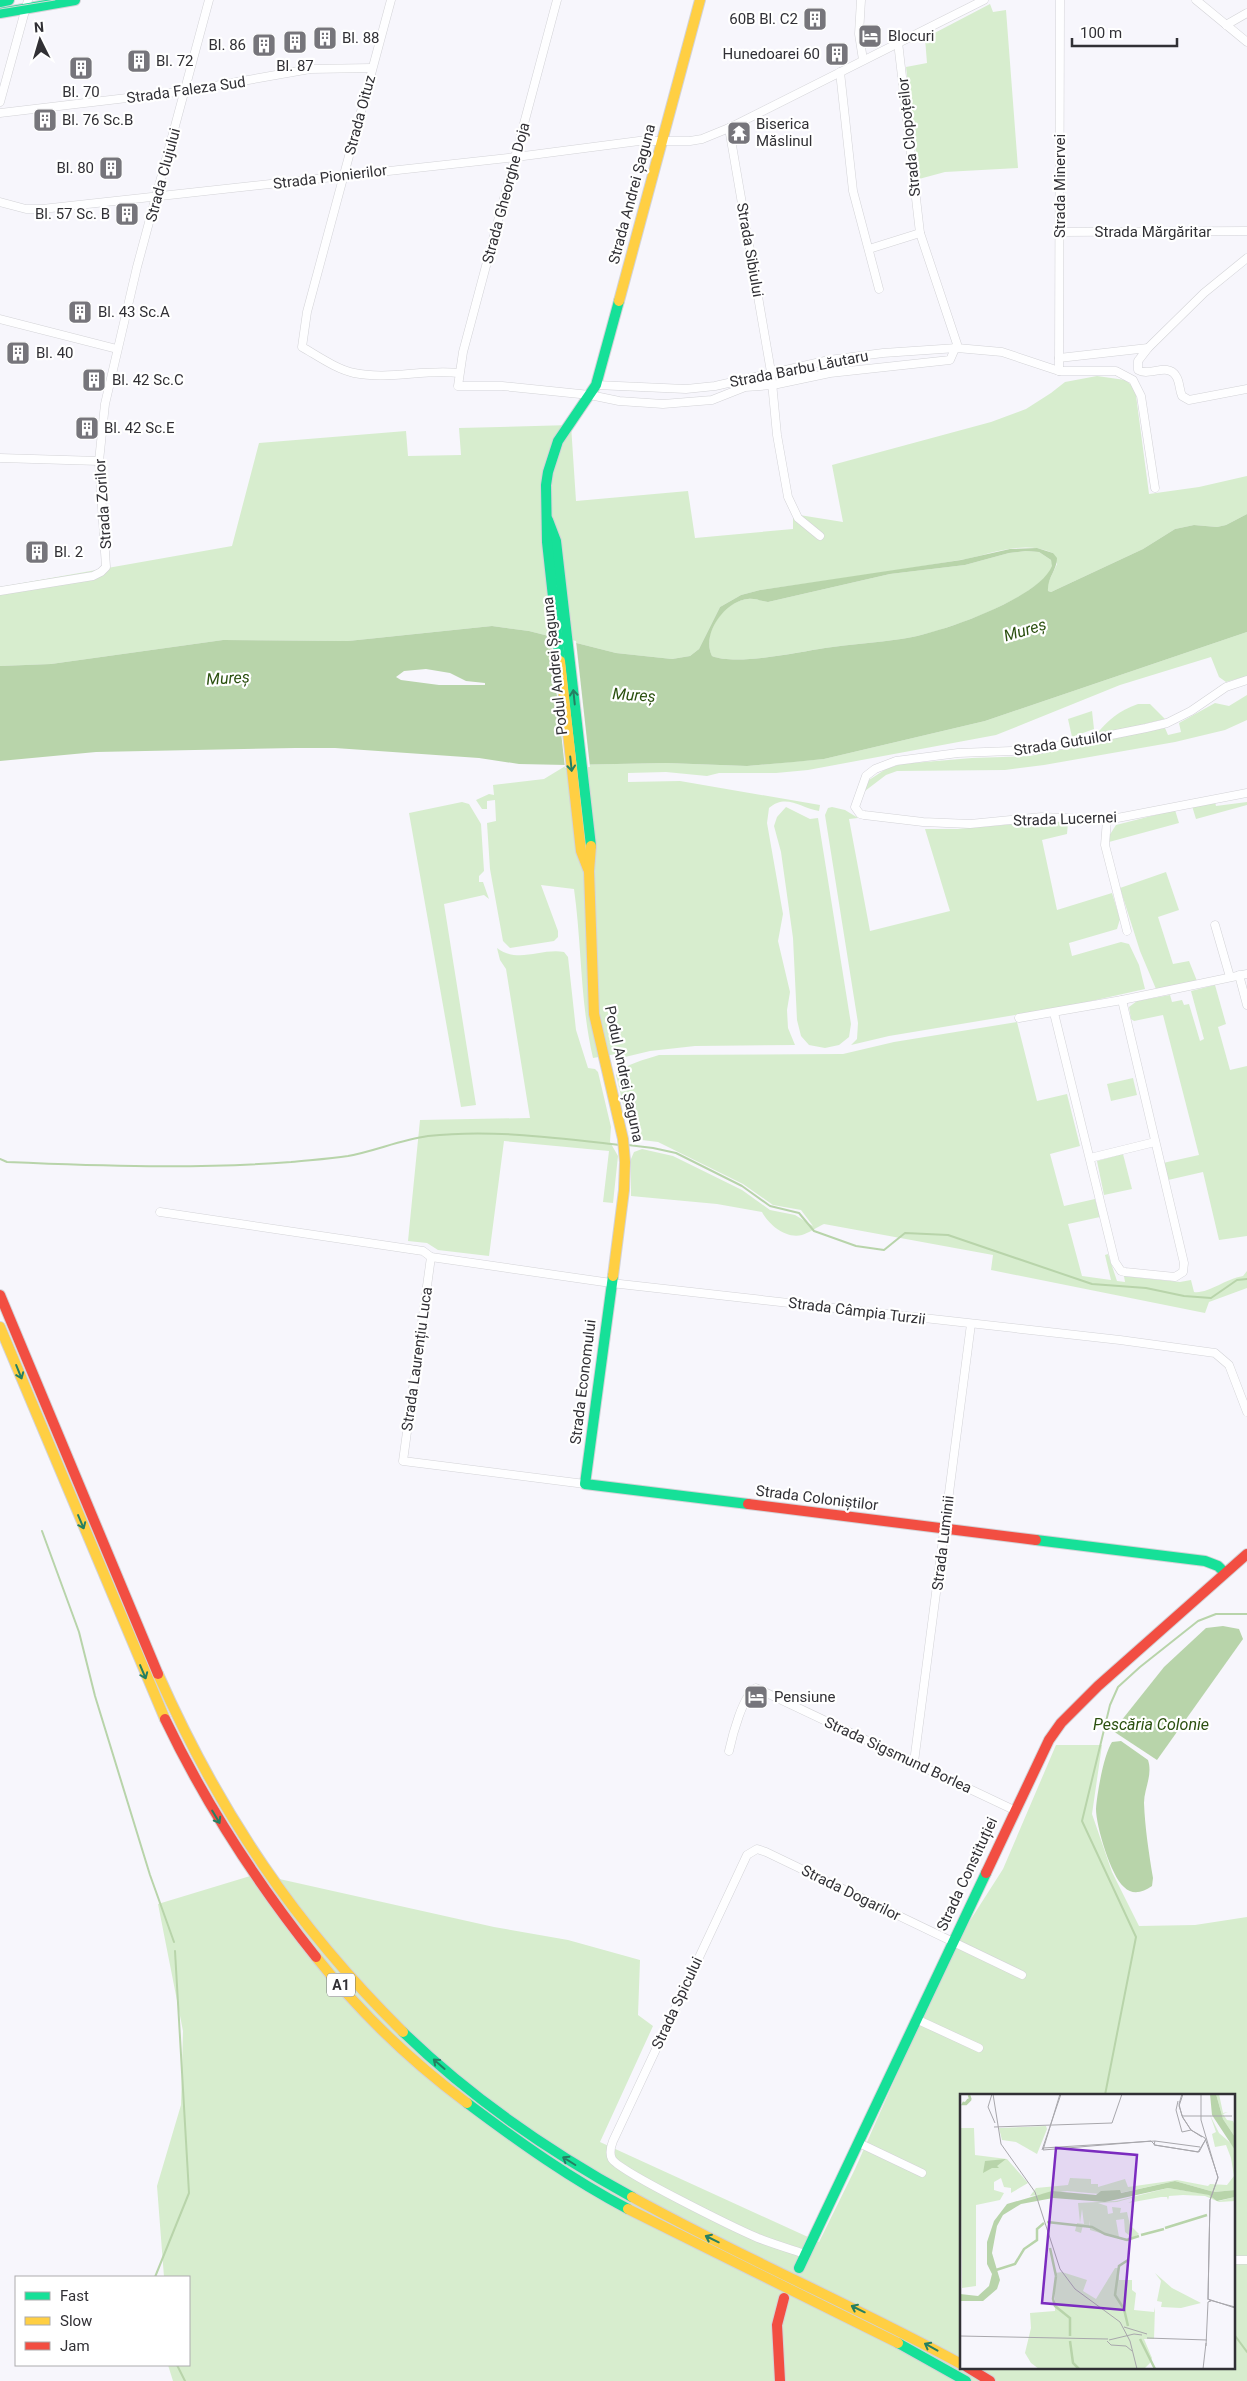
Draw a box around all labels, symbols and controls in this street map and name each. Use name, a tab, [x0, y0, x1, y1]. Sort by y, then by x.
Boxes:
building icon: 60B Bl. C2	[802, 6, 828, 32]
place label: 60B Bl. C2	[729, 10, 798, 28]
north arrow	[15, 15, 65, 65]
scale bar	[1072, 15, 1177, 47]
text: N	[33, 19, 44, 35]
hotel icon: Blocuri	[857, 23, 883, 49]
text: 100 m	[1080, 24, 1122, 42]
building icon: Bl. 88	[312, 25, 338, 51]
place label: Blocuri	[888, 27, 934, 45]
building icon: Bl. 87	[282, 29, 308, 55]
place label: Bl. 88	[342, 29, 380, 47]
building icon: Bl. 86	[251, 32, 277, 58]
place label: Bl. 86	[208, 36, 246, 54]
building icon: Hunedoarei 60	[824, 41, 850, 67]
place label: Hunedoarei 60	[722, 45, 820, 63]
building icon: Bl. 72	[126, 48, 152, 74]
place label: Bl. 72	[156, 52, 194, 70]
building icon: Bl. 70	[68, 55, 94, 81]
place label: Bl. 87	[276, 57, 314, 75]
street label: Strada Faleza Sud	[125, 73, 247, 107]
street label: Strada Oituz	[341, 73, 379, 157]
street label: Strada Clopoțeilor	[894, 76, 924, 198]
place label: Bl. 70	[62, 83, 100, 101]
building icon: Bl. 76 Sc.B	[32, 107, 58, 133]
place label: Bl. 76 Sc.B	[62, 111, 133, 129]
place label: Biserica Măslinul	[756, 115, 813, 150]
street label: Strada Gheorghe Doja	[478, 120, 534, 266]
temple icon: Biserica Măslinul	[726, 120, 752, 146]
street label: Strada Andrei Șaguna	[605, 122, 659, 266]
street label: Strada Clujului	[142, 126, 184, 224]
street label: Strada Minervei	[1051, 134, 1069, 238]
building icon: Bl. 80	[98, 155, 124, 181]
place label: Bl. 80	[56, 159, 94, 177]
street label: Strada Pionierilor	[272, 161, 388, 193]
building icon: Bl. 57 Sc. B	[114, 201, 140, 227]
street label: Strada Sibiului	[733, 201, 767, 299]
place label: Bl. 57 Sc. B	[35, 205, 110, 223]
street label: Strada Mărgăritar	[1095, 223, 1211, 241]
building icon: Bl. 43 Sc.A	[67, 299, 93, 325]
place label: Bl. 43 Sc.A	[98, 303, 170, 321]
building icon: Bl. 40	[5, 340, 31, 366]
place label: Bl. 40	[36, 344, 74, 362]
street label: Strada Barbu Lăutaru	[728, 347, 870, 391]
building icon: Bl. 42 Sc.C	[81, 367, 107, 393]
place label: Bl. 42 Sc.C	[112, 371, 184, 389]
building icon: Bl. 42 Sc.E	[74, 415, 100, 441]
place label: Bl. 42 Sc.E	[104, 419, 175, 437]
street label: Strada Zorilor	[91, 458, 115, 550]
building icon: Bl. 2	[24, 539, 50, 565]
place label: Bl. 2	[54, 543, 83, 561]
street label: Podul Andrei Șaguna	[539, 596, 571, 736]
water label: Mureș	[1001, 615, 1049, 646]
water label: Mureș	[206, 667, 250, 690]
water label: Mureș	[612, 684, 656, 707]
one-way arrow	[569, 689, 579, 705]
street label: Strada Gutuilor	[1012, 726, 1114, 760]
one-way arrow	[566, 756, 576, 772]
street label: Strada Lucernei	[1013, 808, 1117, 830]
street label: Podul Andrei Șaguna	[601, 1004, 647, 1144]
street label: Strada Laurențiu Luca	[398, 1286, 436, 1432]
street label: Strada Câmpia Turzii	[787, 1294, 927, 1328]
street label: Strada Economului	[566, 1319, 600, 1445]
one-way arrow	[14, 1364, 24, 1379]
street label: Strada Coloniștilor	[755, 1482, 879, 1514]
street label: Strada Luminii	[928, 1495, 958, 1591]
one-way arrow	[76, 1514, 86, 1529]
one-way arrow	[139, 1664, 149, 1679]
hotel icon: Pensiune	[743, 1684, 769, 1710]
place label: Pensiune	[774, 1688, 836, 1706]
street label: Strada Sigsmund Borlea	[821, 1713, 975, 1797]
water label: Pescăria Colonie	[1093, 1715, 1209, 1734]
one-way arrow	[212, 1810, 222, 1824]
street label: Strada Constituției	[933, 1814, 1001, 1934]
street label: Strada Dogarilor	[798, 1861, 904, 1925]
street label: Strada Spicului	[648, 1954, 706, 2052]
road number: A1	[327, 1974, 355, 1996]
one-way arrow	[432, 2059, 445, 2070]
inset map	[960, 2094, 1234, 2368]
one-way arrow	[562, 2156, 576, 2166]
one-way arrow	[705, 2233, 720, 2243]
legend	[15, 2276, 190, 2366]
text: Fast	[60, 2287, 89, 2305]
one-way arrow	[851, 2304, 866, 2313]
text: Slow	[60, 2312, 92, 2330]
text: Jam	[60, 2337, 90, 2355]
one-way arrow	[924, 2342, 939, 2352]

